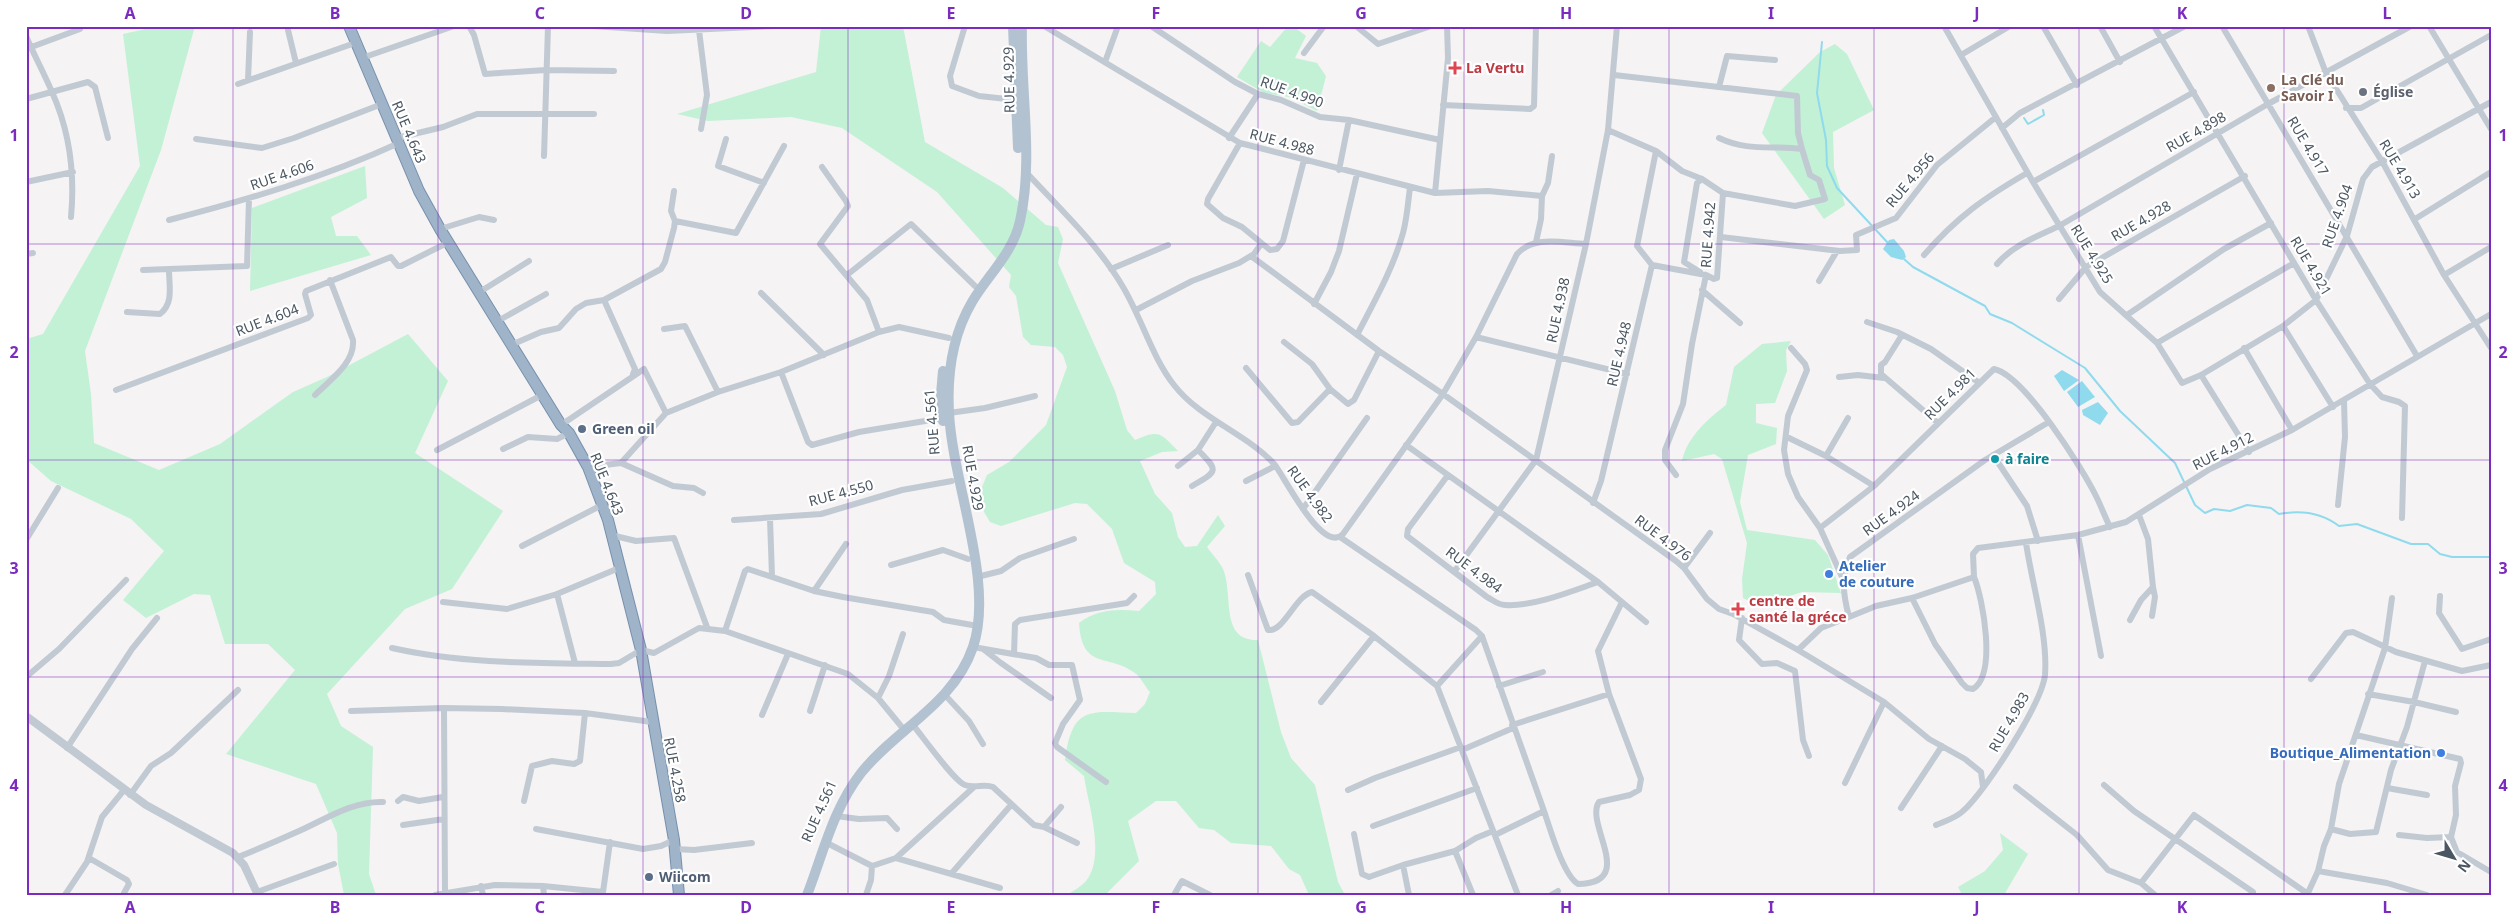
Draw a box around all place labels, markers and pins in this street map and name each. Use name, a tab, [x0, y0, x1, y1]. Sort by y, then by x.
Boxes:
place label: La Vertu	[1466, 58, 1524, 77]
marker: La Vertu	[1448, 61, 1462, 75]
place label: La Clé du Savoir I	[2281, 70, 2344, 105]
marker: La Clé du Savoir I	[2265, 82, 2277, 94]
place label: Église	[2373, 82, 2413, 101]
marker: Église	[2357, 86, 2369, 98]
place label: Green oil	[592, 419, 655, 438]
marker: Green oil	[576, 423, 588, 435]
place label: à faire	[2005, 449, 2049, 468]
marker: à faire	[1989, 453, 2001, 465]
place label: Atelier de couture	[1839, 556, 1914, 591]
marker: Atelier de couture	[1823, 568, 1835, 580]
place label: centre de santé la gréce	[1749, 591, 1847, 626]
marker: centre de santé la gréce	[1731, 602, 1745, 616]
place label: Boutique_Alimentation	[2270, 743, 2431, 762]
marker: Boutique_Alimentation	[2435, 747, 2447, 759]
place label: Wiicom	[659, 867, 711, 886]
marker: Wiicom	[643, 871, 655, 883]

